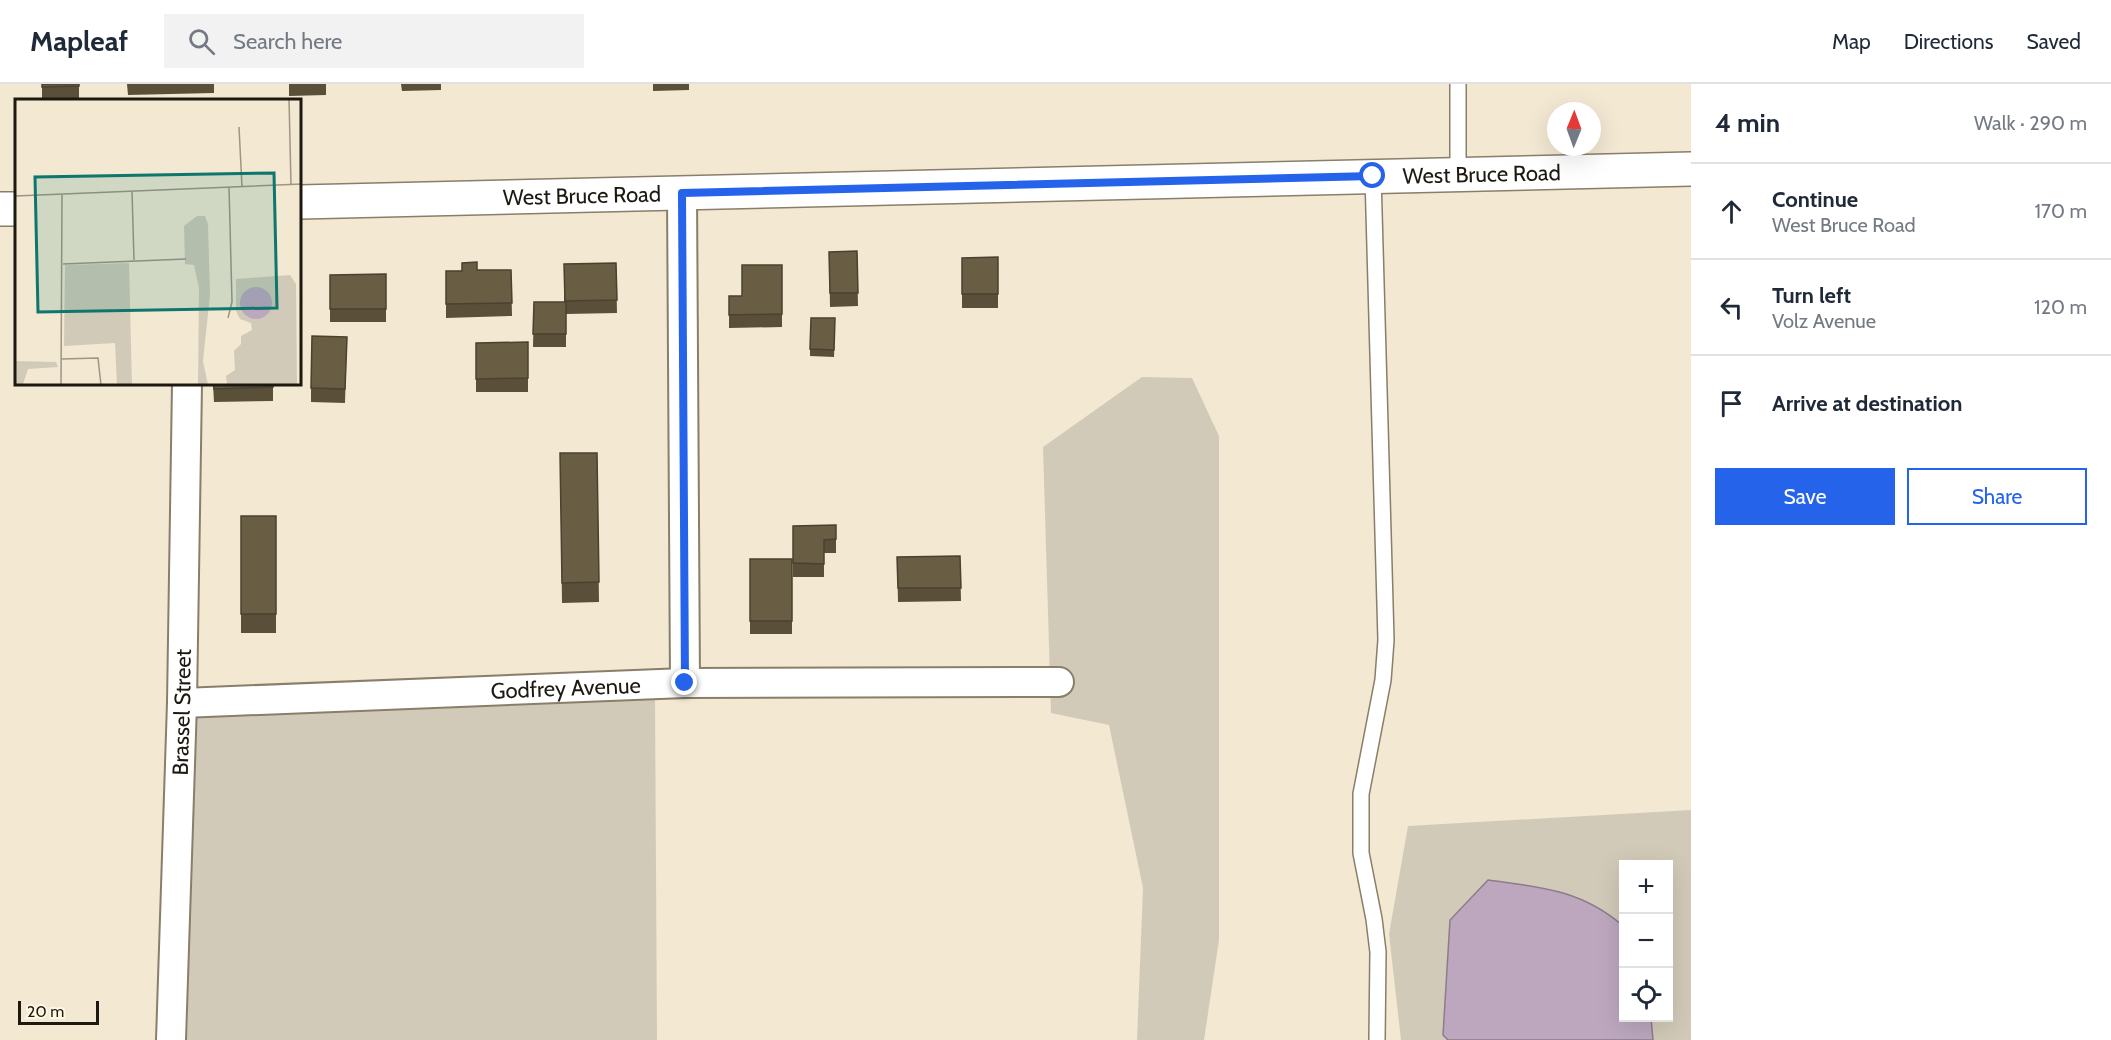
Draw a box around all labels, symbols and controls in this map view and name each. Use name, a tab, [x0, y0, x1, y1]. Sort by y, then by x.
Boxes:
search box	[164, 14, 584, 68]
text: Mapleaf	[30, 24, 128, 58]
icon: search	[185, 25, 218, 58]
text: Search here	[233, 28, 342, 55]
text: Map	[1832, 29, 1871, 54]
text: Directions	[1904, 29, 1993, 54]
text: Saved	[2026, 29, 2081, 54]
inset map	[15, 99, 302, 386]
north arrow	[1547, 102, 1601, 156]
text: 4 min	[1715, 107, 1780, 139]
text: Walk · 290 m	[1974, 111, 2087, 135]
street label: West Bruce Road	[1402, 159, 1561, 190]
route start	[1359, 162, 1385, 188]
street label: West Bruce Road	[503, 180, 661, 211]
text: Continue	[1772, 186, 1858, 213]
icon: ahead	[1715, 195, 1748, 228]
text: 170 m	[2035, 199, 2087, 223]
text: West Bruce Road	[1772, 213, 1916, 237]
text: Turn left	[1772, 282, 1851, 309]
icon: left	[1715, 291, 1748, 324]
text: 120 m	[2034, 295, 2087, 319]
text: Volz Avenue	[1772, 309, 1876, 333]
icon: arrive	[1715, 387, 1748, 420]
text: Arrive at destination	[1772, 390, 1962, 417]
button: Save	[1715, 468, 1895, 525]
button: Share	[1907, 468, 2087, 525]
street label: Brassel Street	[167, 648, 197, 776]
route end	[671, 669, 697, 695]
street label: Godfrey Avenue	[490, 672, 641, 705]
map controls	[1619, 860, 1673, 1022]
button: +	[1619, 860, 1673, 914]
button: −	[1619, 914, 1673, 968]
button: locate	[1619, 968, 1673, 1022]
scale bar	[18, 998, 99, 1026]
text: 20 m	[27, 1002, 64, 1021]

